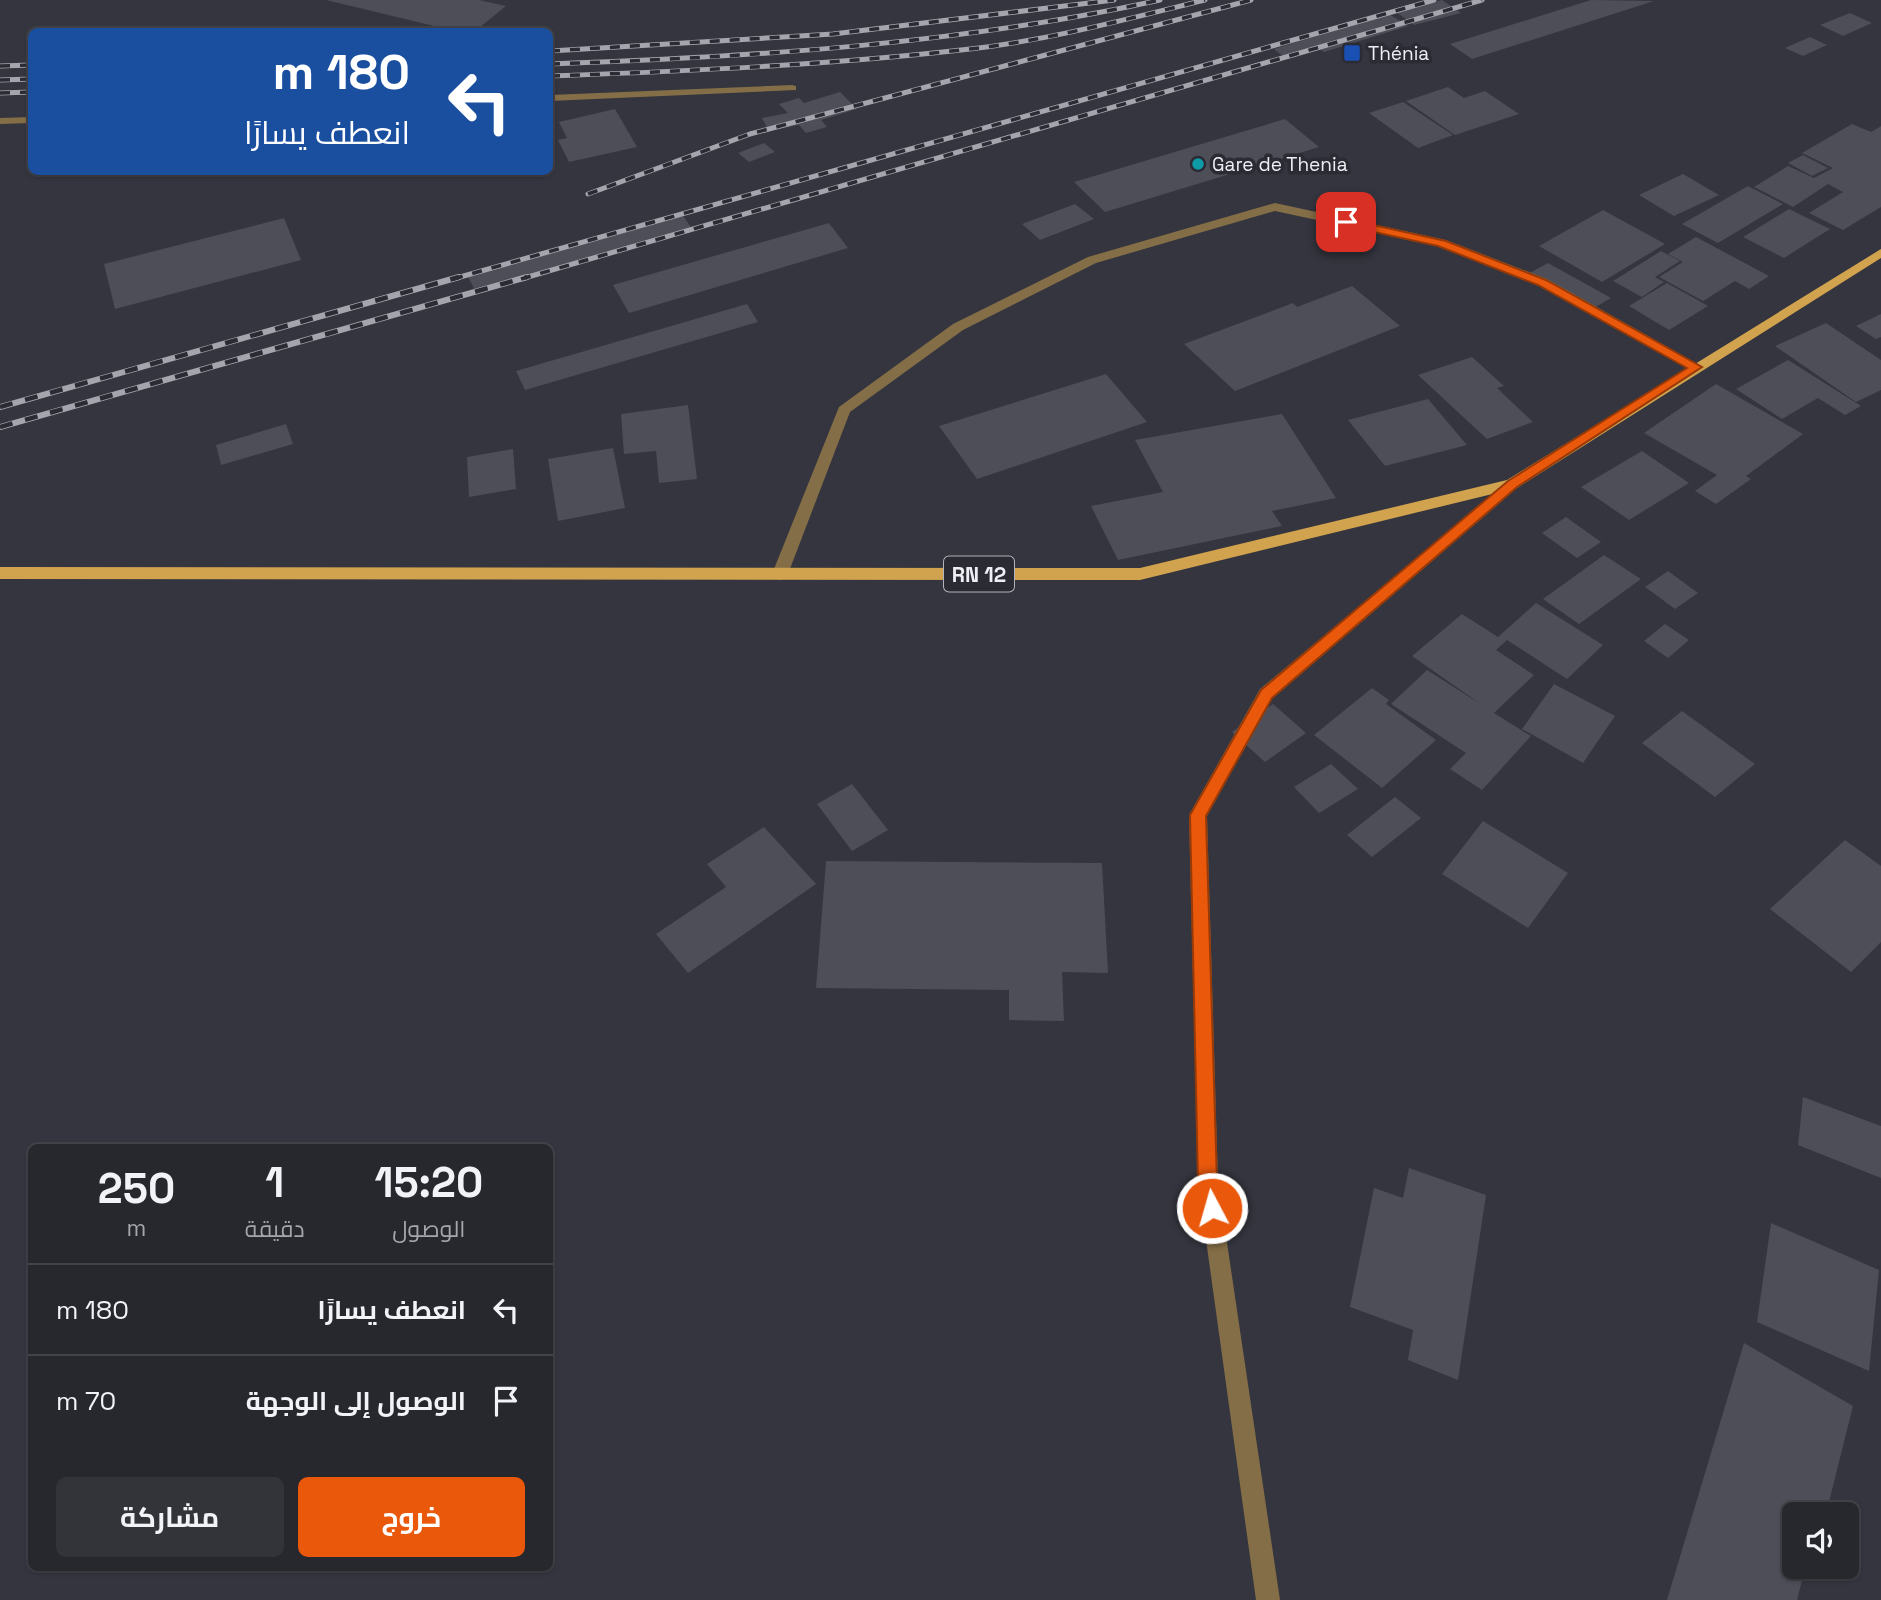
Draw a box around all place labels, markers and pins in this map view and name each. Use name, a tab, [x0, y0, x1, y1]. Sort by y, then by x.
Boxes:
place label: Thénia	[1368, 41, 1429, 66]
marker: Thénia	[1342, 43, 1362, 63]
place label: Gare de Thenia	[1212, 152, 1348, 177]
marker: Gare de Thenia	[1190, 156, 1206, 172]
pin	[1316, 192, 1376, 252]

